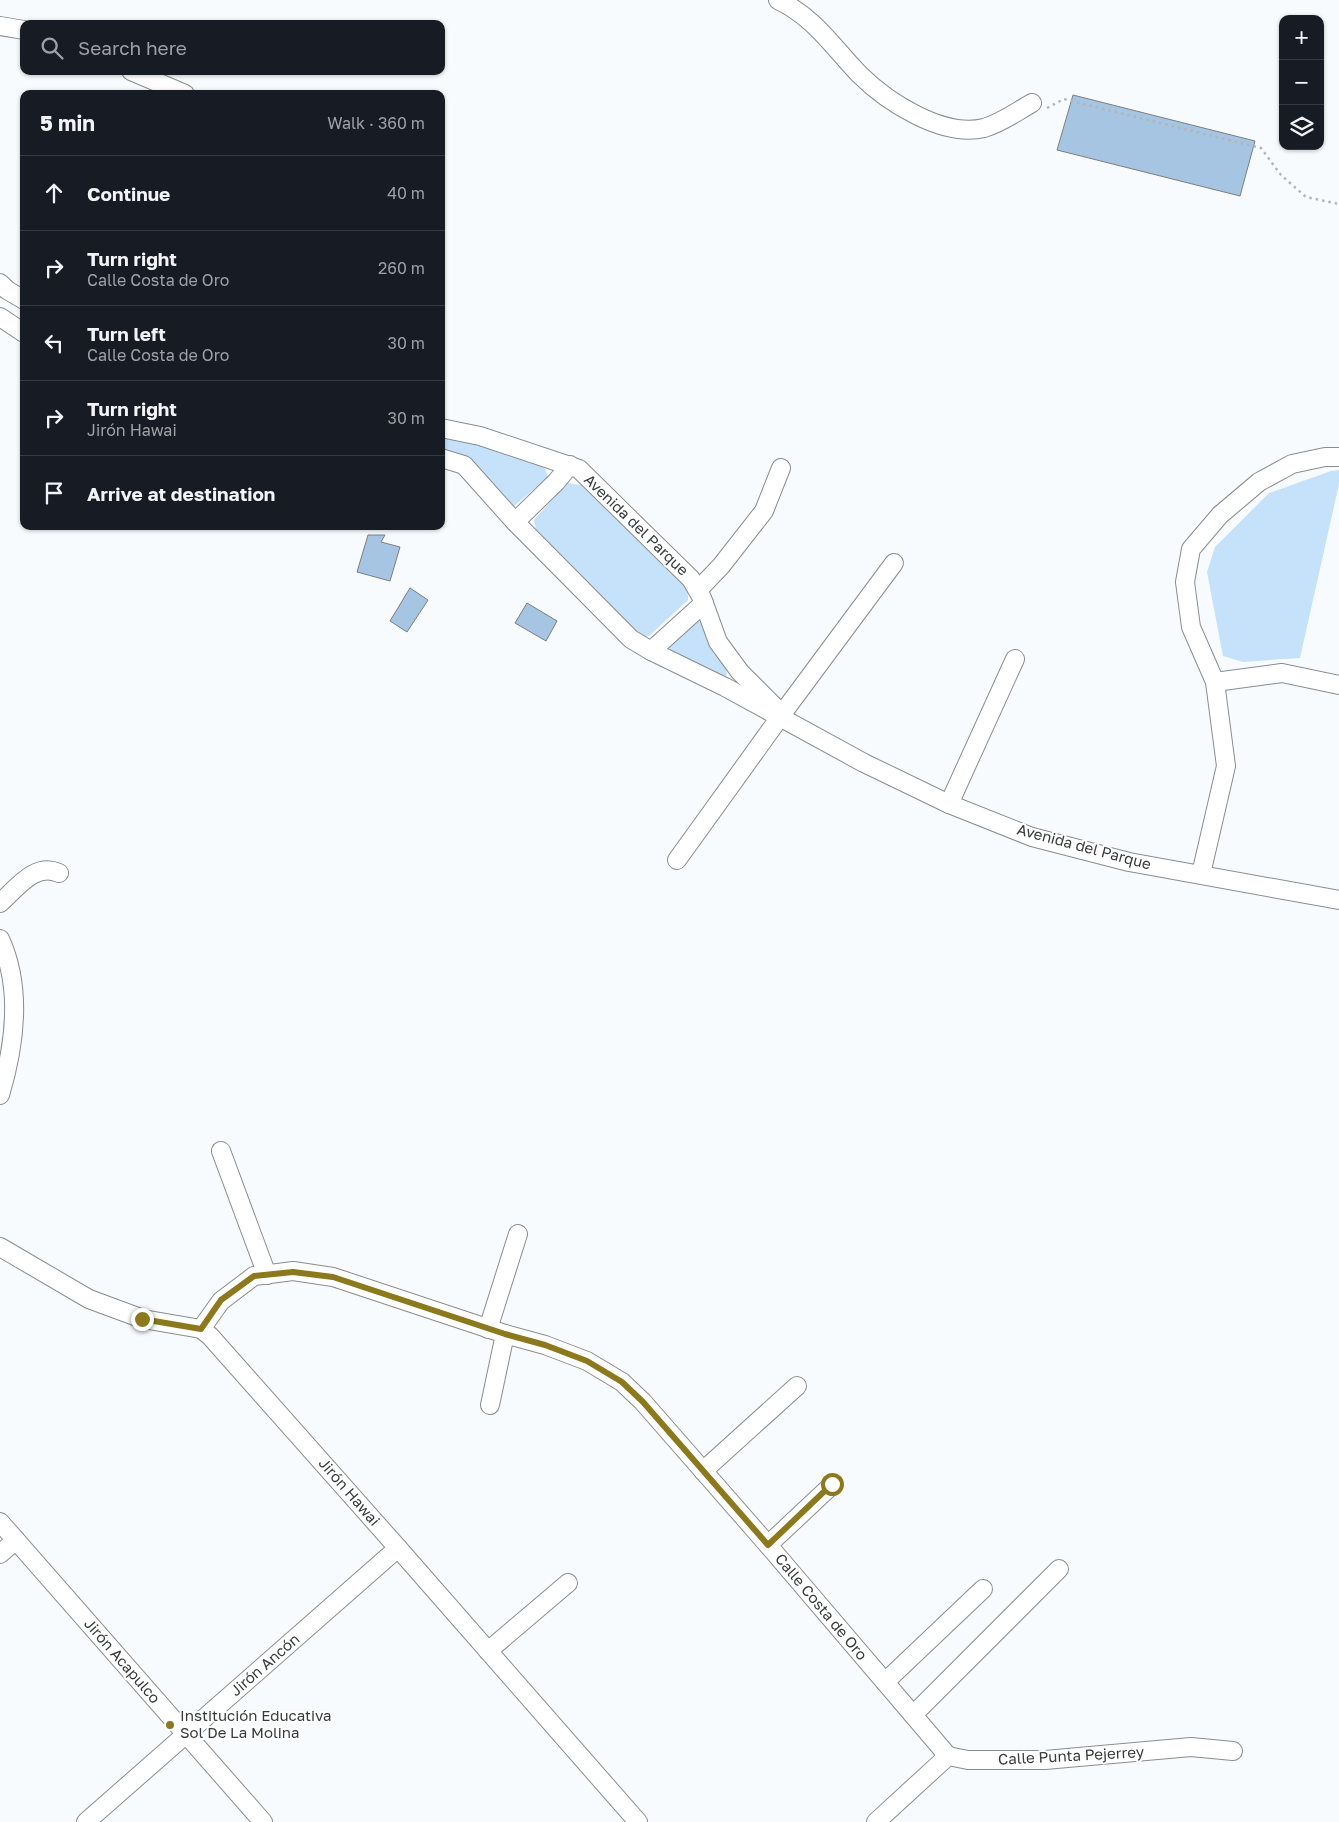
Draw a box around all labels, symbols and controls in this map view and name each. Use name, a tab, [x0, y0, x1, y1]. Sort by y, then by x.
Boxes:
map controls	[1279, 15, 1324, 150]
button: +	[1279, 15, 1324, 60]
search box	[20, 20, 445, 75]
icon: search	[38, 34, 66, 62]
text: Search here	[78, 36, 187, 59]
button: −	[1279, 60, 1324, 105]
button: layers	[1279, 105, 1324, 150]
text: 5 min	[40, 110, 95, 136]
text: Walk · 360 m	[327, 113, 425, 133]
icon: ahead	[40, 179, 68, 207]
text: Continue	[87, 182, 170, 205]
text: 40 m	[387, 183, 425, 203]
text: Turn right	[87, 247, 177, 270]
icon: right	[40, 254, 68, 282]
text: 260 m	[378, 258, 425, 278]
text: Calle Costa de Oro	[87, 270, 229, 290]
text: Turn left	[87, 322, 166, 345]
icon: left	[40, 329, 68, 357]
text: 30 m	[388, 333, 425, 353]
text: Calle Costa de Oro	[87, 345, 229, 365]
text: Turn right	[87, 397, 177, 420]
icon: right	[40, 404, 68, 432]
text: 30 m	[388, 408, 425, 428]
text: Jirón Hawai	[87, 420, 177, 440]
street label: Avenida del Parque	[581, 470, 693, 579]
icon: arrive	[40, 479, 68, 507]
text: Arrive at destination	[87, 482, 275, 505]
street label: Avenida del Parque	[1015, 819, 1154, 873]
route end	[131, 1308, 154, 1331]
street label: Jirón Hawai	[315, 1454, 384, 1529]
route start	[821, 1473, 844, 1496]
street label: Calle Costa de Oro	[772, 1549, 872, 1663]
street label: Jirón Acapulco	[81, 1614, 165, 1707]
street label: Jirón Ancón	[226, 1629, 303, 1699]
place label: Institución Educativa Sol De La Molina	[180, 1706, 331, 1741]
marker: Institución Educativa Sol De La Molina	[164, 1719, 176, 1731]
street label: Calle Punta Pejerrey	[997, 1742, 1145, 1768]

